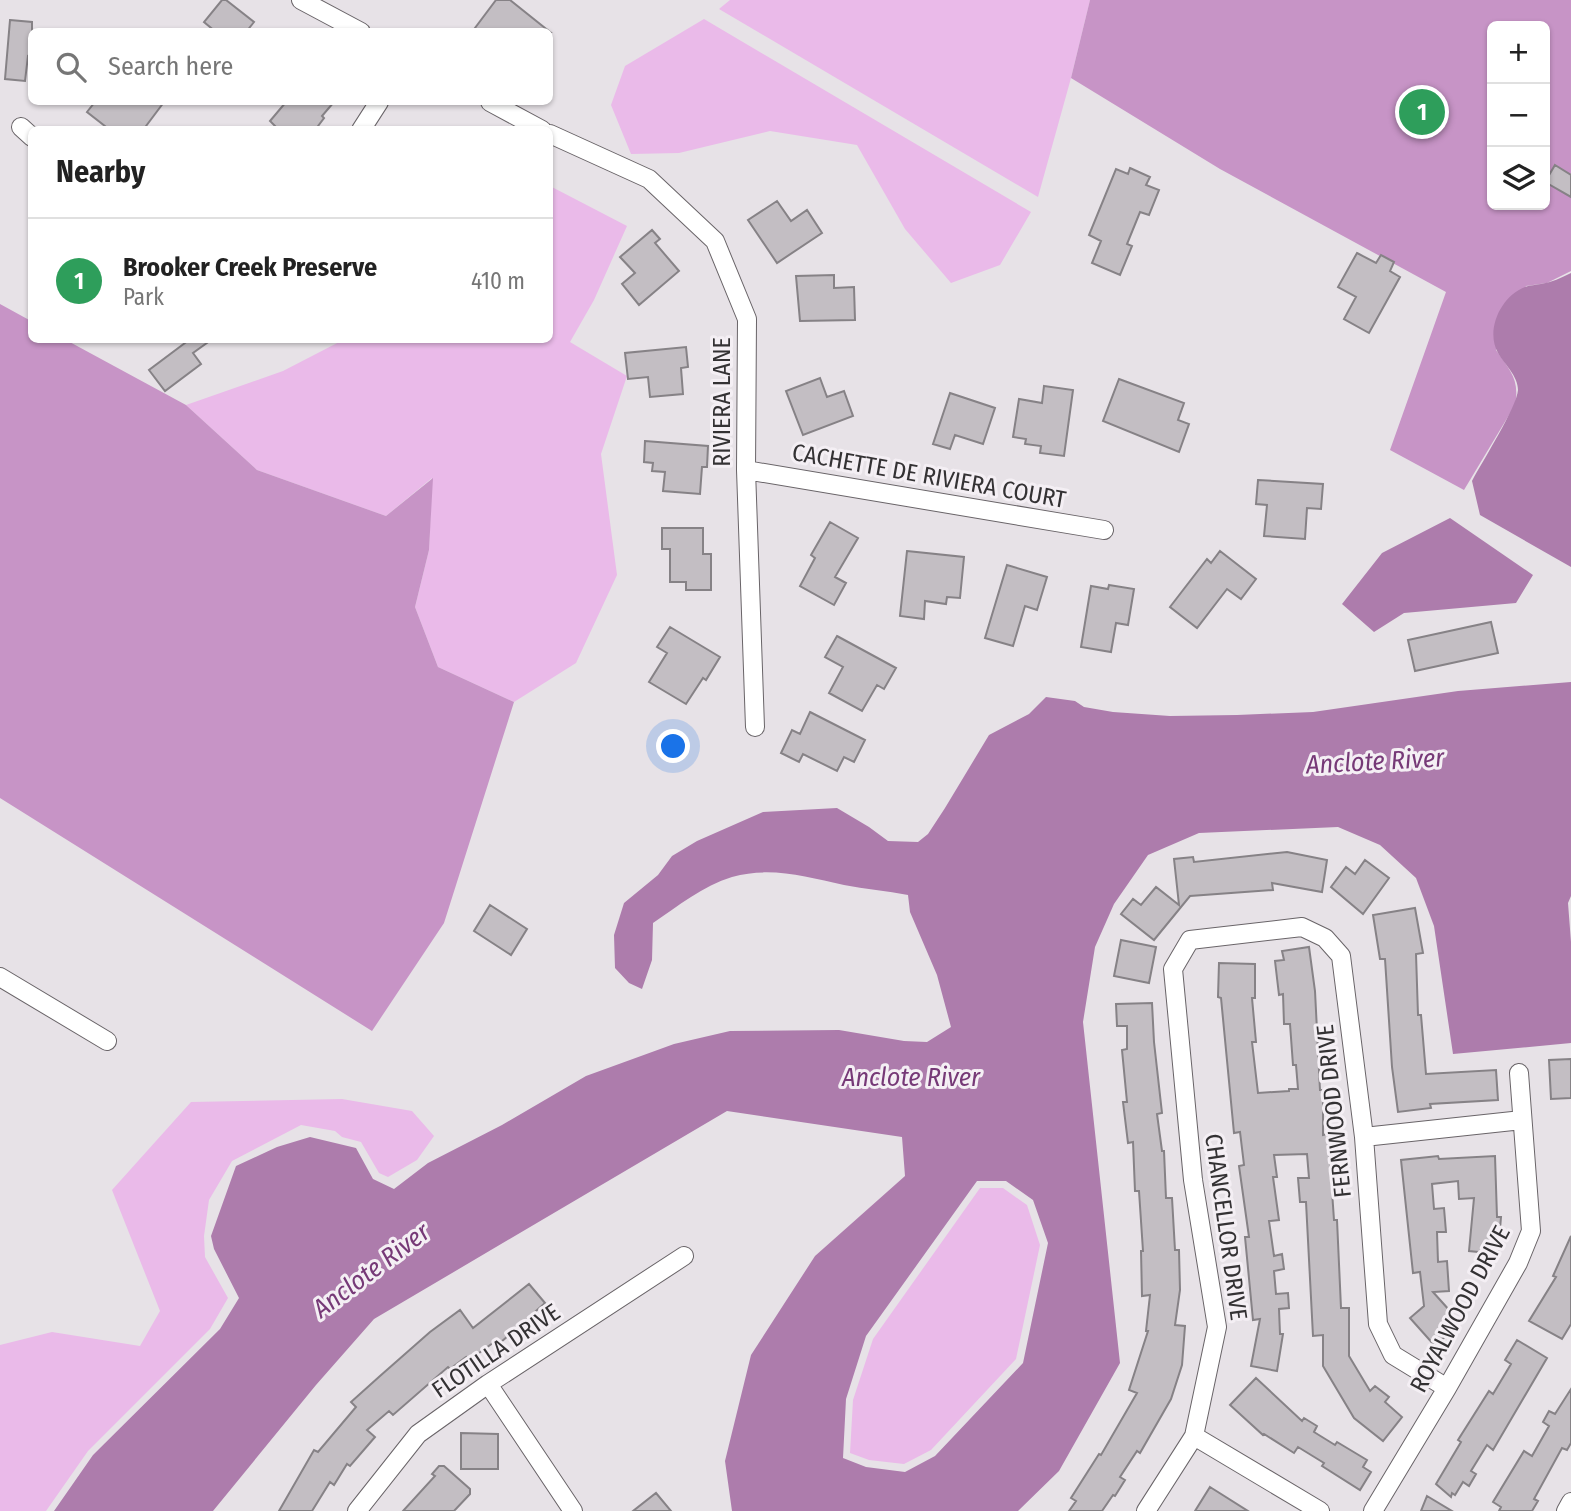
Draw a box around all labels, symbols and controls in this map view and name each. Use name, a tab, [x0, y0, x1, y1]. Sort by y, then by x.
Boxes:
map controls	[1487, 21, 1550, 210]
button: +	[1487, 21, 1550, 84]
search box	[28, 28, 553, 105]
icon: search	[52, 48, 90, 86]
text: Search here	[108, 51, 233, 82]
button: −	[1487, 84, 1550, 147]
pin: 1	[1399, 86, 1445, 138]
button: layers	[1487, 147, 1550, 210]
text: Nearby	[56, 154, 145, 190]
text: Brooker Creek Preserve	[123, 252, 377, 283]
text: 1	[74, 267, 84, 295]
text: 410 m	[471, 267, 525, 295]
text: Park	[123, 283, 164, 311]
street label: RIVIERA LANE	[708, 337, 736, 467]
street label: CACHETTE DE RIVIERA COURT	[790, 438, 1068, 514]
your location	[656, 729, 690, 763]
water label: Anclote River	[1304, 742, 1446, 781]
street label: FERNWOOD DRIVE	[1311, 1023, 1357, 1199]
water label: Anclote River	[841, 1062, 981, 1093]
street label: CHANCELLOR DRIVE	[1199, 1132, 1253, 1322]
water label: Anclote River	[306, 1216, 437, 1325]
street label: ROYALWOOD DRIVE	[1404, 1221, 1516, 1397]
street label: FLOTILLA DRIVE	[427, 1298, 565, 1404]

